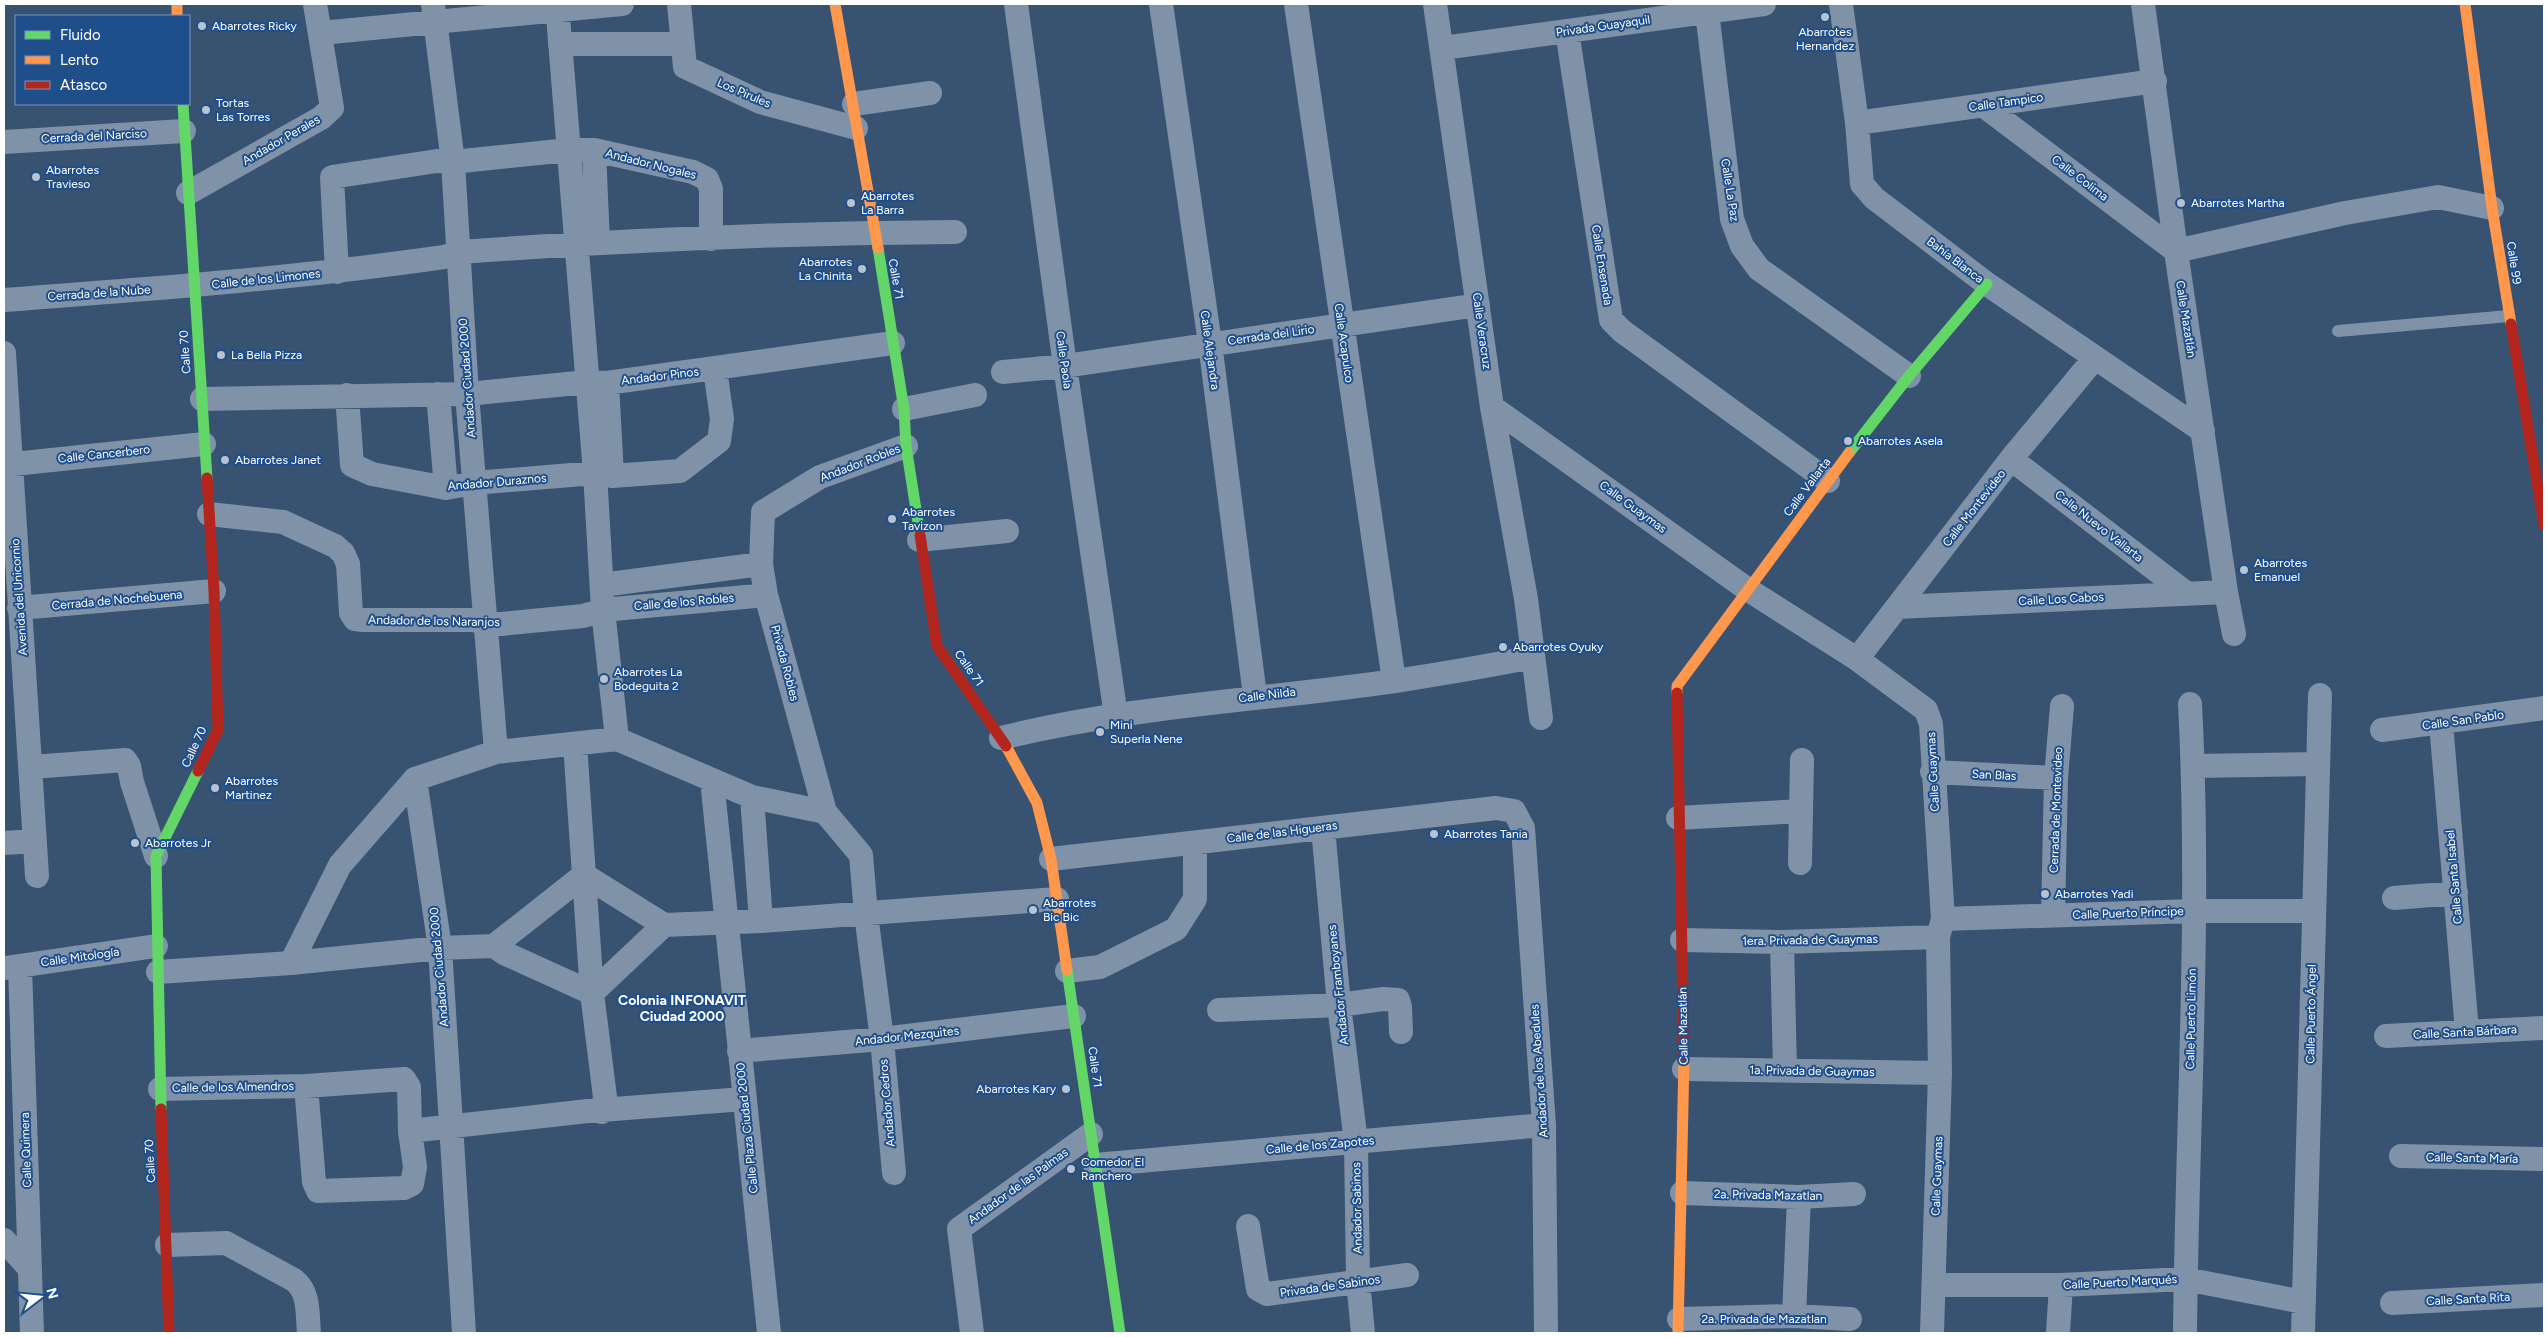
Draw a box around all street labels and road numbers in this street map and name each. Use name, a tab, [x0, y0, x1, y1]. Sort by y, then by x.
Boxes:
street label: Privada Guayaquil	[1555, 12, 1651, 40]
street label: Los Pirules	[715, 75, 773, 111]
street label: Calle Tampico	[1968, 90, 2044, 114]
street label: Andador Perales	[240, 112, 323, 168]
street label: Cerrada del Narciso	[41, 126, 147, 146]
street label: Andador Nogales	[604, 146, 698, 182]
street label: Calle Colima	[2049, 152, 2111, 204]
street label: Calle La Paz	[1718, 157, 1742, 223]
street label: Calle Ensenada	[1589, 224, 1615, 306]
street label: Bahía Blanca	[1924, 234, 1986, 286]
street label: Calle 99	[2504, 241, 2524, 286]
street label: Calle 71	[886, 258, 906, 300]
street label: Calle de los Limones	[211, 266, 321, 292]
street label: Calle Mazatlán	[2173, 279, 2199, 359]
street label: Cerrada de la Nube	[47, 282, 151, 304]
street label: Calle Veracruz	[1470, 292, 1494, 370]
street label: Calle Acapulco	[1331, 302, 1357, 384]
street label: Calle Alejandra	[1197, 309, 1223, 391]
street label: Andador Ciudad 2000	[456, 317, 478, 438]
street label: Cerrada del Lirio	[1227, 322, 1315, 348]
street label: Calle 70	[176, 329, 194, 374]
street label: Calle Paola	[1053, 330, 1075, 390]
street label: Andador Pinos	[620, 364, 700, 388]
street label: Andador Robles	[818, 441, 903, 485]
street label: Calle Cancerbero	[57, 442, 151, 466]
street label: Calle Vallarta	[1780, 455, 1834, 519]
street label: Calle Montevideo	[1940, 467, 2008, 549]
street label: Andador Duraznos	[447, 471, 547, 493]
street label: Calle Guaymas	[1597, 478, 1670, 536]
street label: Calle Nuevo Vallarta	[2052, 487, 2146, 565]
street label: Avenida del Unicornio	[8, 538, 30, 656]
street label: Cerrada de Nochebuena	[51, 587, 183, 613]
street label: Calle Los Cabos	[2018, 590, 2105, 608]
street label: Calle de los Robles	[633, 591, 735, 613]
street label: Andador de los Naranjos	[368, 613, 500, 629]
street label: Privada Robles	[768, 623, 802, 703]
street label: Calle 71	[952, 647, 986, 689]
street label: Calle Nilda	[1238, 685, 1296, 705]
street label: Calle San Pablo	[2421, 707, 2505, 733]
street label: Calle 70	[178, 724, 210, 770]
street label: Calle Guaymas	[1924, 731, 1942, 812]
street label: Cerrada de Montevideo	[2047, 747, 2065, 873]
street label: San Blas	[1971, 767, 2017, 783]
street label: Calle de las Higueras	[1226, 818, 1338, 846]
street label: Calle Santa Isabel	[2443, 829, 2465, 925]
street label: Calle Puerto Príncipe	[2072, 904, 2184, 922]
street label: Andador Ciudad 2000	[427, 906, 451, 1027]
street label: Andador Framboyanes	[1325, 924, 1351, 1046]
street label: 1era. Privada de Guaymas	[1742, 932, 1878, 948]
street label: Calle Mitología	[40, 945, 120, 969]
street label: Calle Puerto Ángel	[2303, 964, 2319, 1064]
street label: Calle Puerto Limón	[2183, 968, 2199, 1070]
street label: Calle Mazatlán	[1675, 987, 1691, 1065]
street label: Andador de los Abedules	[1527, 1003, 1551, 1138]
street label: Calle Santa Bárbara	[2413, 1022, 2517, 1042]
street label: Andador Mezquites	[854, 1024, 960, 1048]
street label: Calle 71	[1085, 1046, 1105, 1088]
street label: Andador Cedros	[876, 1058, 898, 1147]
street label: Calle Plaza Ciudad 2000	[733, 1062, 761, 1194]
street label: 1a. Privada de Guaymas	[1749, 1063, 1875, 1079]
street label: Calle de los Almendros	[172, 1079, 295, 1095]
street label: Calle Quimera	[18, 1112, 34, 1188]
street label: Calle de los Zapotes	[1265, 1133, 1375, 1157]
street label: Calle Guaymas	[1929, 1136, 1945, 1216]
street label: Calle 70	[142, 1139, 158, 1183]
street label: Andador de las Palmas	[965, 1145, 1071, 1227]
street label: Calle Santa María	[2426, 1150, 2518, 1166]
street label: Andador Sabinos	[1349, 1162, 1365, 1254]
street label: 2a. Privada Mazatlan	[1714, 1187, 1823, 1203]
street label: Privada de Sabinos	[1279, 1272, 1381, 1300]
street label: Calle Puerto Marqués	[2063, 1272, 2178, 1292]
street label: Calle Santa Rita	[2426, 1290, 2510, 1308]
street label: 2a. Privada de Mazatlan	[1701, 1312, 1827, 1326]

